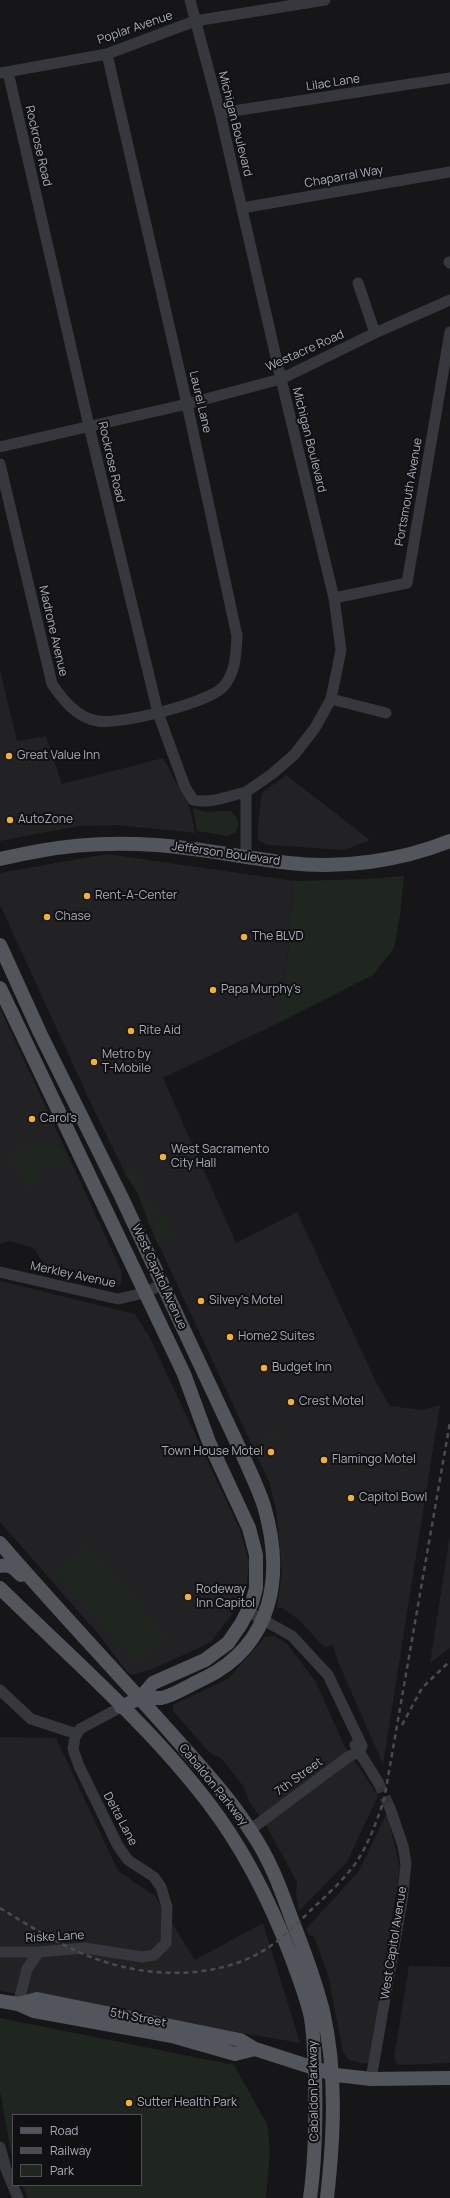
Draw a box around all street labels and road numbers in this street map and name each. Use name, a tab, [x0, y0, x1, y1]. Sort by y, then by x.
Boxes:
street label: Poplar Avenue	[95, 8, 175, 48]
street label: Michigan Boulevard	[215, 70, 255, 178]
street label: Lilac Lane	[305, 72, 361, 94]
street label: Rockrose Road	[22, 104, 54, 188]
street label: Chaparral Way	[303, 163, 385, 191]
street label: Westacre Road	[264, 327, 346, 375]
street label: Laurel Lane	[186, 370, 214, 434]
street label: Michigan Boulevard	[289, 386, 329, 494]
street label: Rockrose Road	[95, 420, 127, 504]
street label: Portsmouth Avenue	[392, 437, 426, 547]
street label: Madrone Avenue	[36, 584, 70, 678]
street label: Jefferson Boulevard	[171, 839, 281, 869]
street label: West Capitol Avenue	[128, 1222, 190, 1332]
street label: Merkley Avenue	[29, 1259, 117, 1291]
street label: Cabaldon Parkway	[176, 1741, 250, 1829]
street label: 7th Street	[272, 1755, 326, 1799]
street label: Delta Lane	[100, 1790, 140, 1848]
street label: West Capitol Avenue	[378, 1886, 410, 2000]
street label: Riske Lane	[25, 1928, 85, 1946]
street label: 5th Street	[109, 2006, 167, 2030]
street label: Cabaldon Parkway	[306, 2040, 322, 2142]

